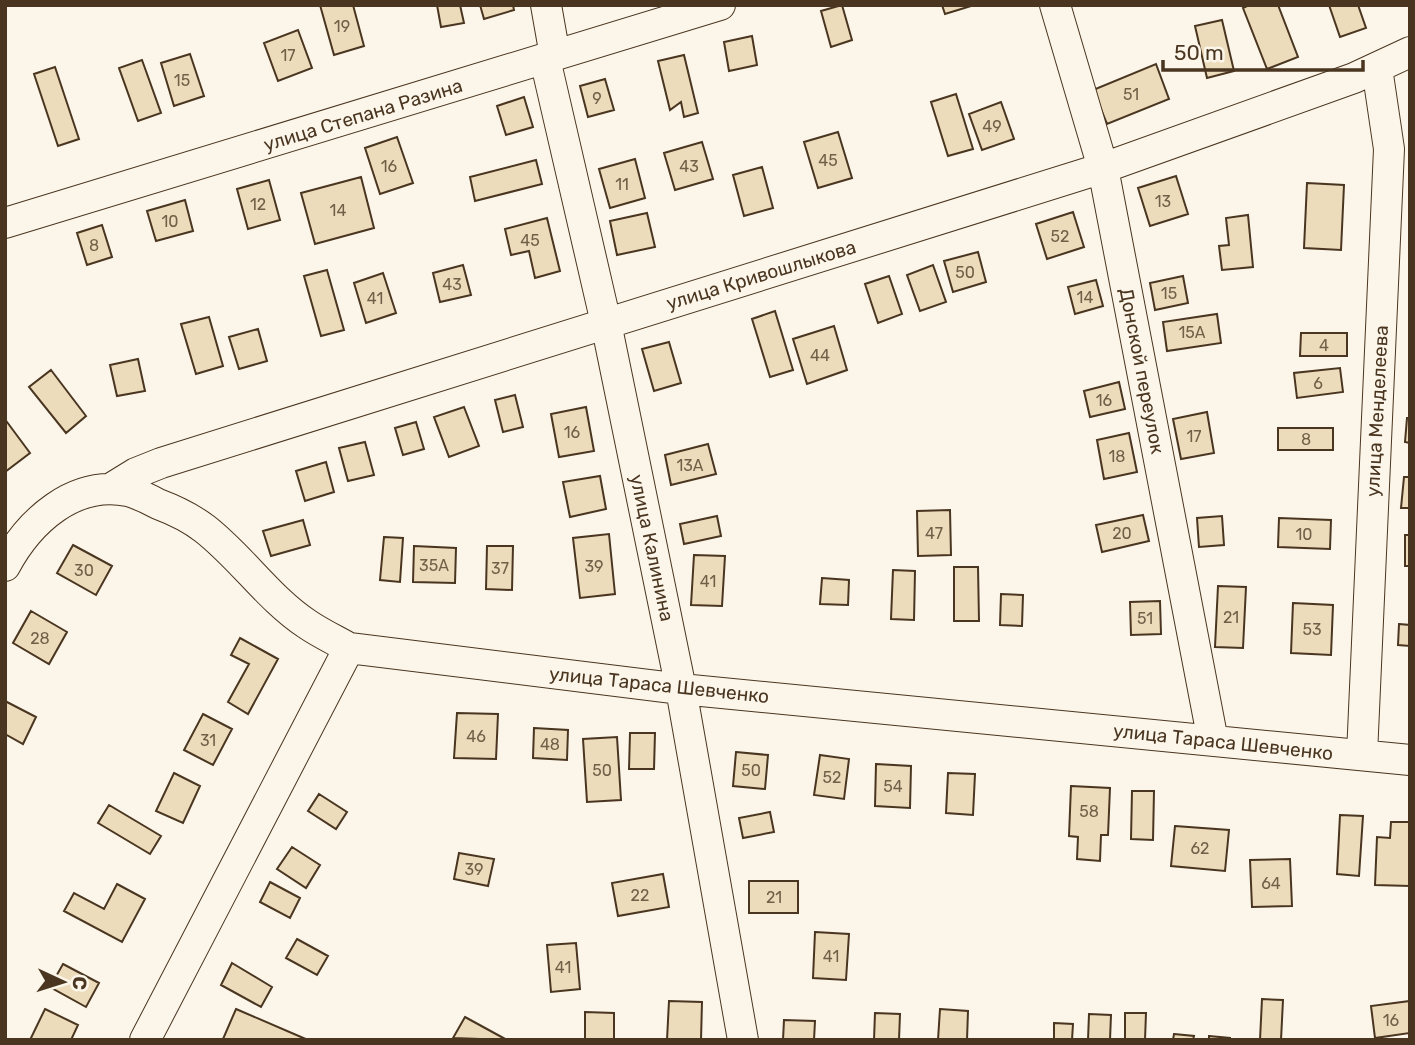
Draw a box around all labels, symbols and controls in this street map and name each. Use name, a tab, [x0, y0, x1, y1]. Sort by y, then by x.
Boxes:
house number: 19	[334, 17, 350, 36]
scale bar	[1163, 28, 1362, 72]
text: 50 m	[1174, 40, 1224, 65]
house number: 17	[280, 46, 296, 65]
house number: 15	[174, 71, 190, 90]
street label: улица Степана Разина	[261, 74, 465, 156]
house number: 51	[1123, 85, 1139, 104]
house number: 9	[592, 89, 602, 108]
house number: 49	[982, 117, 1002, 136]
house number: 45	[818, 151, 838, 170]
house number: 16	[381, 157, 398, 176]
house number: 43	[679, 157, 699, 176]
house number: 11	[615, 175, 629, 194]
house number: 13	[1155, 192, 1171, 211]
house number: 12	[250, 195, 266, 214]
house number: 14	[330, 201, 346, 220]
house number: 10	[161, 212, 179, 231]
house number: 52	[1051, 227, 1069, 246]
house number: 45	[520, 231, 540, 250]
street label: улица Кривошлыкова	[663, 235, 859, 315]
house number: 8	[89, 236, 99, 255]
house number: 50	[955, 263, 975, 282]
house number: 43	[442, 275, 462, 294]
house number: 15	[1161, 284, 1177, 303]
street label: Донской переулок	[1115, 286, 1169, 456]
house number: 14	[1077, 288, 1093, 307]
house number: 41	[367, 289, 383, 308]
house number: 15А	[1178, 323, 1206, 342]
street label: улица Менделеева	[1361, 325, 1393, 497]
house number: 4	[1319, 336, 1329, 355]
house number: 44	[810, 346, 830, 365]
house number: 6	[1313, 374, 1323, 393]
house number: 16	[1096, 391, 1113, 410]
house number: 16	[564, 423, 581, 442]
house number: 17	[1186, 427, 1202, 446]
house number: 8	[1301, 430, 1311, 449]
house number: 18	[1108, 447, 1126, 466]
house number: 13А	[676, 456, 704, 475]
street label: улица Калинина	[625, 472, 679, 624]
house number: 47	[925, 524, 943, 543]
house number: 20	[1112, 524, 1132, 543]
house number: 10	[1295, 525, 1313, 544]
house number: 35А	[419, 556, 449, 575]
house number: 39	[584, 557, 604, 576]
house number: 37	[491, 559, 509, 578]
house number: 30	[74, 561, 94, 580]
house number: 41	[700, 572, 716, 591]
house number: 21	[1223, 608, 1239, 627]
house number: 51	[1137, 609, 1153, 628]
house number: 53	[1302, 620, 1322, 639]
house number: 28	[30, 629, 50, 648]
street label: улица Тараса Шевченко	[548, 662, 770, 708]
street label: улица Тараса Шевченко	[1112, 719, 1334, 765]
house number: 46	[466, 727, 486, 746]
house number: 31	[200, 731, 216, 750]
house number: 48	[540, 735, 560, 754]
house number: 50	[592, 761, 612, 780]
house number: 50	[741, 761, 761, 780]
house number: 52	[823, 768, 841, 787]
house number: 54	[883, 777, 903, 796]
house number: 58	[1079, 802, 1099, 821]
house number: 62	[1190, 839, 1210, 858]
house number: 39	[464, 860, 484, 879]
house number: 64	[1261, 874, 1281, 893]
house number: 22	[631, 886, 649, 905]
house number: 21	[766, 888, 782, 907]
north arrow	[28, 947, 98, 1017]
house number: 41	[823, 947, 839, 966]
house number: 41	[555, 958, 571, 977]
text: С	[68, 976, 91, 991]
house number: 16	[1383, 1011, 1400, 1030]

